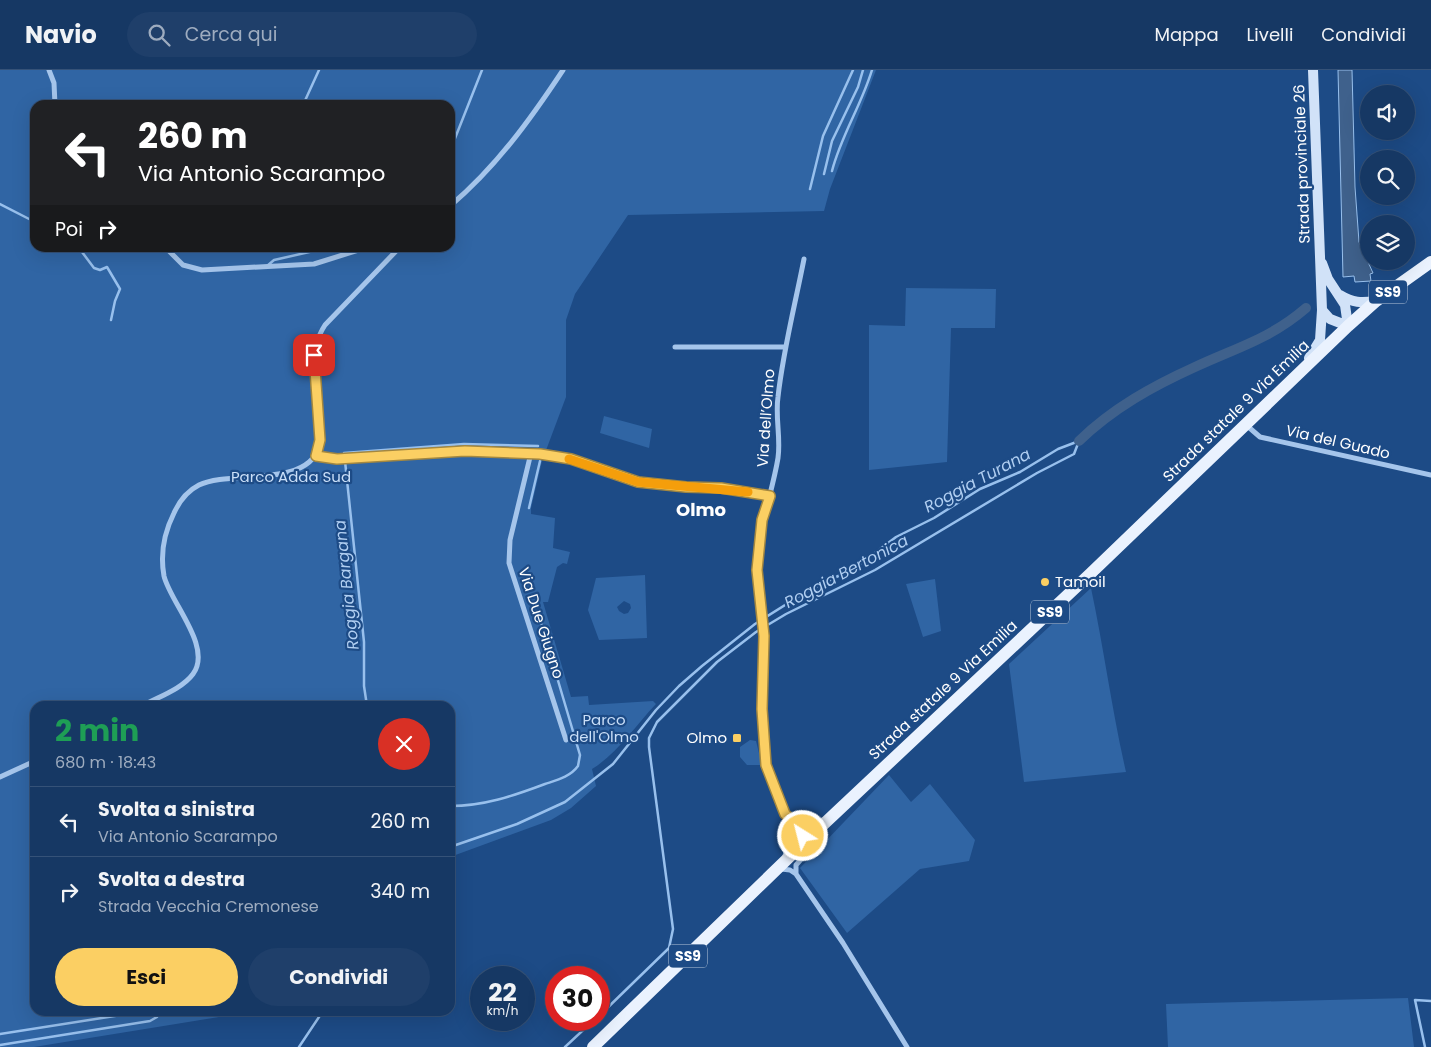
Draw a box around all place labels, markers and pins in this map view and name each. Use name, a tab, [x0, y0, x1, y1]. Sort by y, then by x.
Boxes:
pin	[293, 334, 335, 376]
place label: Tamoil	[1055, 571, 1106, 592]
marker: Tamoil	[1039, 576, 1051, 588]
place label: Olmo	[686, 727, 727, 748]
marker: Olmo	[731, 732, 743, 744]

